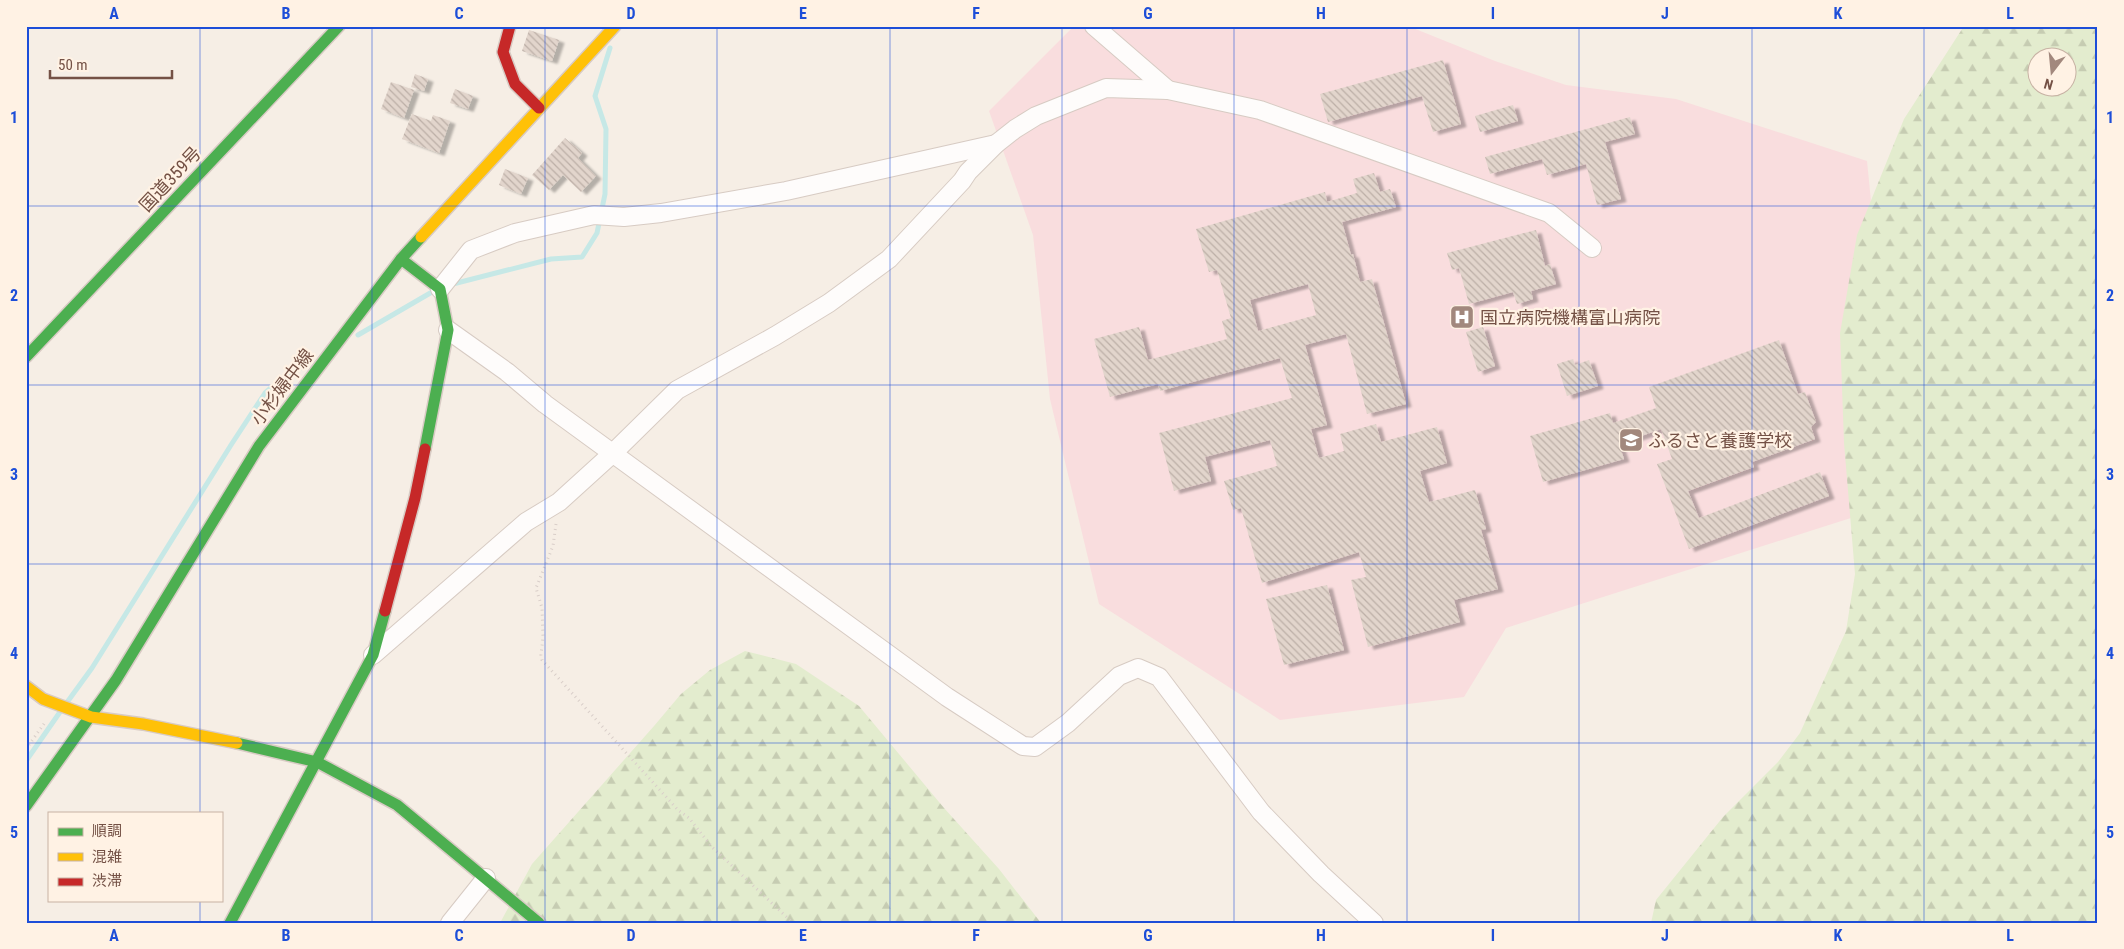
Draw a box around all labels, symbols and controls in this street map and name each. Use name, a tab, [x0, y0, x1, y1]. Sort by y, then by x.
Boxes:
text: A	[109, 4, 119, 23]
text: B	[282, 4, 291, 23]
text: C	[454, 4, 464, 23]
text: D	[626, 4, 636, 23]
text: E	[799, 4, 807, 23]
text: F	[972, 4, 980, 23]
text: G	[1143, 4, 1153, 23]
text: H	[1316, 4, 1326, 23]
text: I	[1491, 4, 1495, 23]
text: J	[1661, 4, 1669, 23]
text: K	[1834, 4, 1843, 23]
text: L	[2006, 4, 2014, 23]
scale bar	[50, 48, 172, 80]
north arrow	[2026, 48, 2076, 98]
text: 50 m	[58, 56, 88, 74]
text: N	[2042, 76, 2055, 93]
text: 1	[10, 108, 18, 127]
text: 1	[2106, 108, 2114, 127]
street label: 国道359号	[135, 142, 205, 216]
text: 2	[10, 286, 18, 305]
text: 2	[2106, 286, 2114, 305]
hospital icon: 国立病院機構富山病院	[1449, 304, 1475, 330]
place label: 国立病院機構富山病院	[1480, 307, 1660, 328]
street label: 小杉婦中線	[247, 345, 317, 429]
school or university icon: ふるさと養護学校	[1618, 427, 1644, 453]
place label: ふるさと養護学校	[1648, 430, 1792, 451]
text: 3	[10, 465, 18, 484]
text: 3	[2106, 465, 2114, 484]
text: 4	[10, 644, 18, 663]
text: 4	[2106, 644, 2114, 663]
legend	[48, 812, 222, 902]
text: 順調	[92, 822, 122, 840]
text: 5	[10, 823, 18, 842]
text: 5	[2106, 823, 2114, 842]
text: 混雑	[92, 848, 122, 866]
text: 渋滞	[92, 872, 122, 890]
text: A	[109, 926, 119, 945]
text: B	[282, 926, 291, 945]
text: C	[454, 926, 464, 945]
text: D	[626, 926, 636, 945]
text: E	[799, 926, 807, 945]
text: F	[972, 926, 980, 945]
text: G	[1143, 926, 1153, 945]
text: H	[1316, 926, 1326, 945]
text: I	[1491, 926, 1495, 945]
text: J	[1661, 926, 1669, 945]
text: K	[1834, 926, 1843, 945]
text: L	[2006, 926, 2014, 945]

